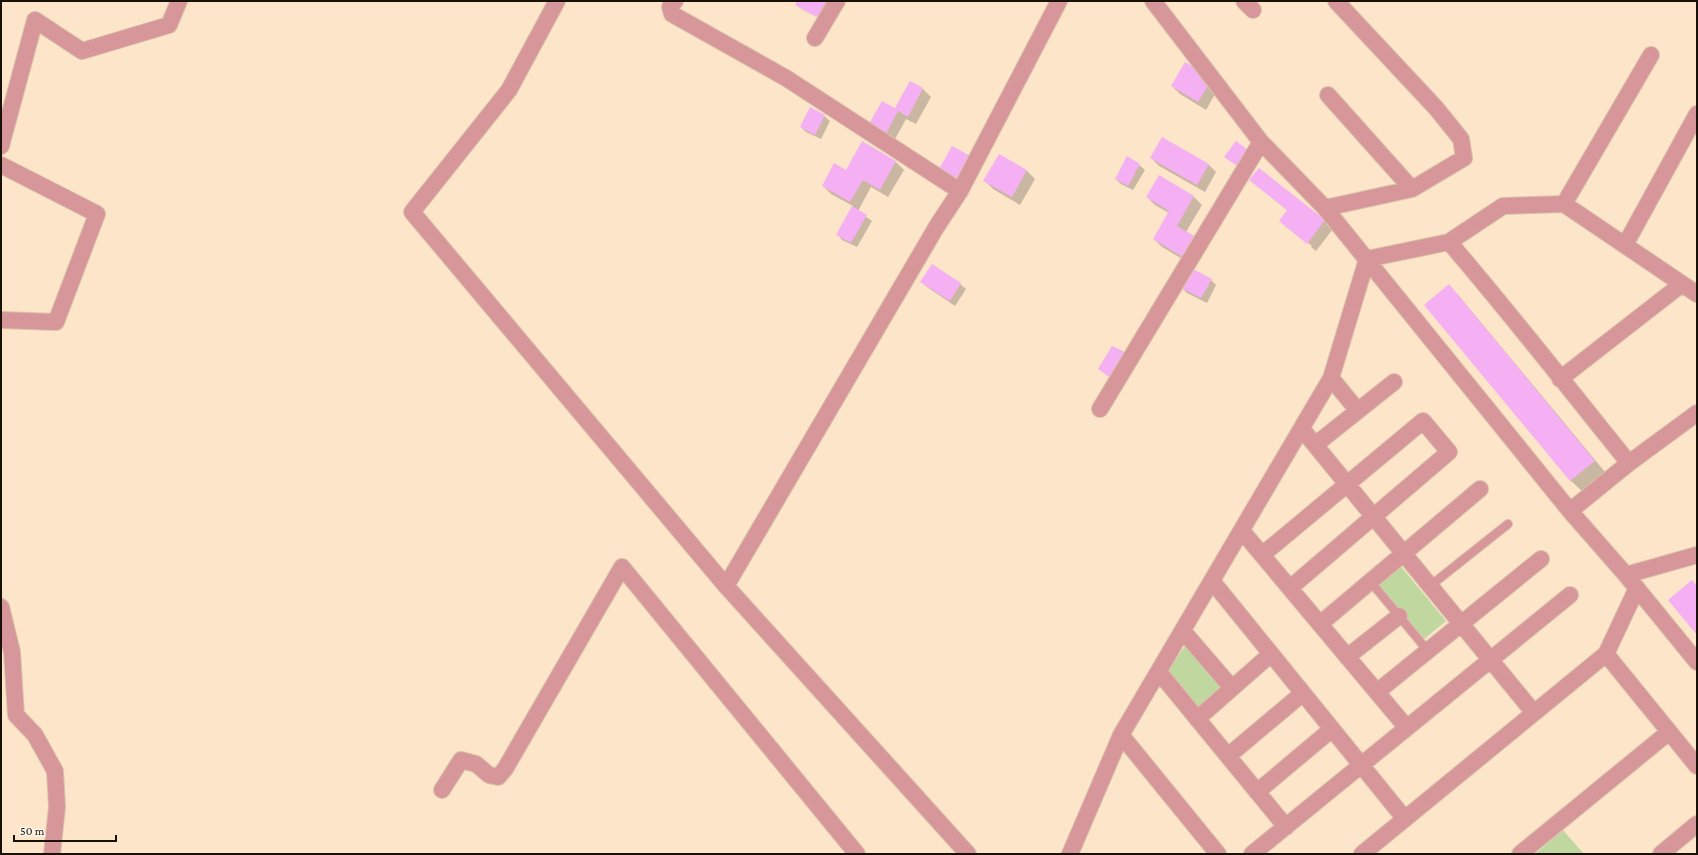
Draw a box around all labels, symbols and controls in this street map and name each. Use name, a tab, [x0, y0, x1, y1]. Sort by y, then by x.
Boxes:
scale bar	[14, 817, 116, 843]
text: 50 m	[20, 824, 45, 838]

